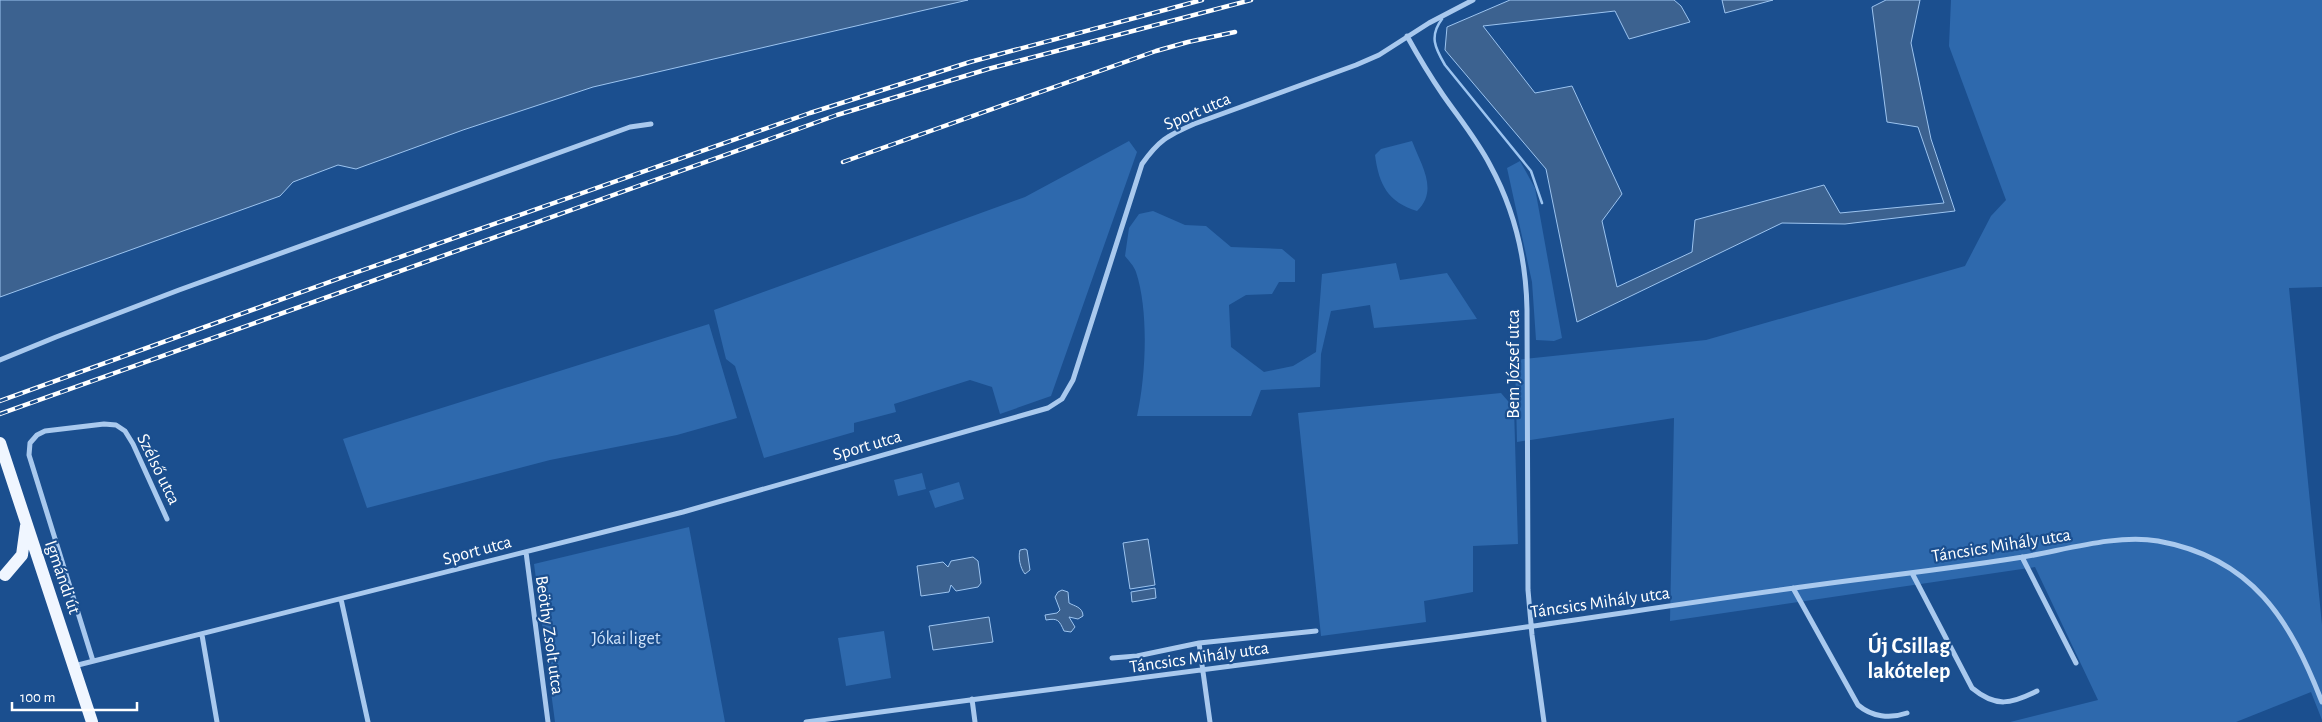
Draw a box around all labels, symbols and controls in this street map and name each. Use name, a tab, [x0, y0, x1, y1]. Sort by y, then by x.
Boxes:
street label: Sport utca	[1161, 90, 1233, 134]
street label: Bem József utca	[1505, 309, 1523, 419]
street label: Sport utca	[831, 428, 904, 464]
street label: Szélső utca	[133, 431, 183, 508]
street label: Táncsics Mihály utca	[1930, 526, 2072, 566]
street label: Sport utca	[441, 533, 514, 569]
street label: Igmándi út	[41, 538, 83, 617]
street label: Beöthy Zsolt utca	[532, 575, 566, 696]
street label: Táncsics Mihály utca	[1529, 584, 1671, 622]
park label: Jókai liget	[591, 630, 661, 648]
district label: Új Csillag lakótelep	[1868, 632, 1951, 682]
street label: Táncsics Mihály utca	[1128, 639, 1270, 677]
scale bar	[12, 680, 138, 712]
text: 100 m	[20, 690, 55, 705]

